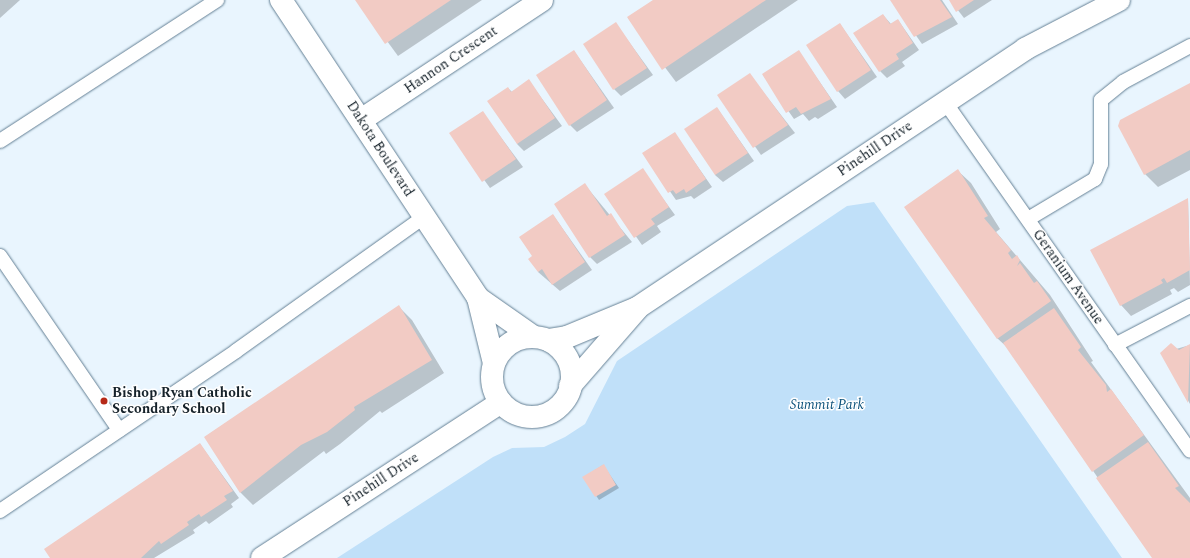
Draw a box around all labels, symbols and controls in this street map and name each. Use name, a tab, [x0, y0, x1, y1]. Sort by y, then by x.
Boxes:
street label: Hannon Crescent	[401, 23, 501, 97]
street label: Dakota Boulevard	[343, 98, 417, 200]
street label: Pinehill Drive	[834, 118, 916, 180]
street label: Geranium Avenue	[1029, 226, 1107, 328]
place label: Bishop Ryan Catholic Secondary School	[112, 385, 252, 418]
marker: Bishop Ryan Catholic Secondary School	[99, 396, 109, 406]
park label: Summit Park	[790, 397, 864, 413]
street label: Pinehill Drive	[340, 449, 422, 511]

